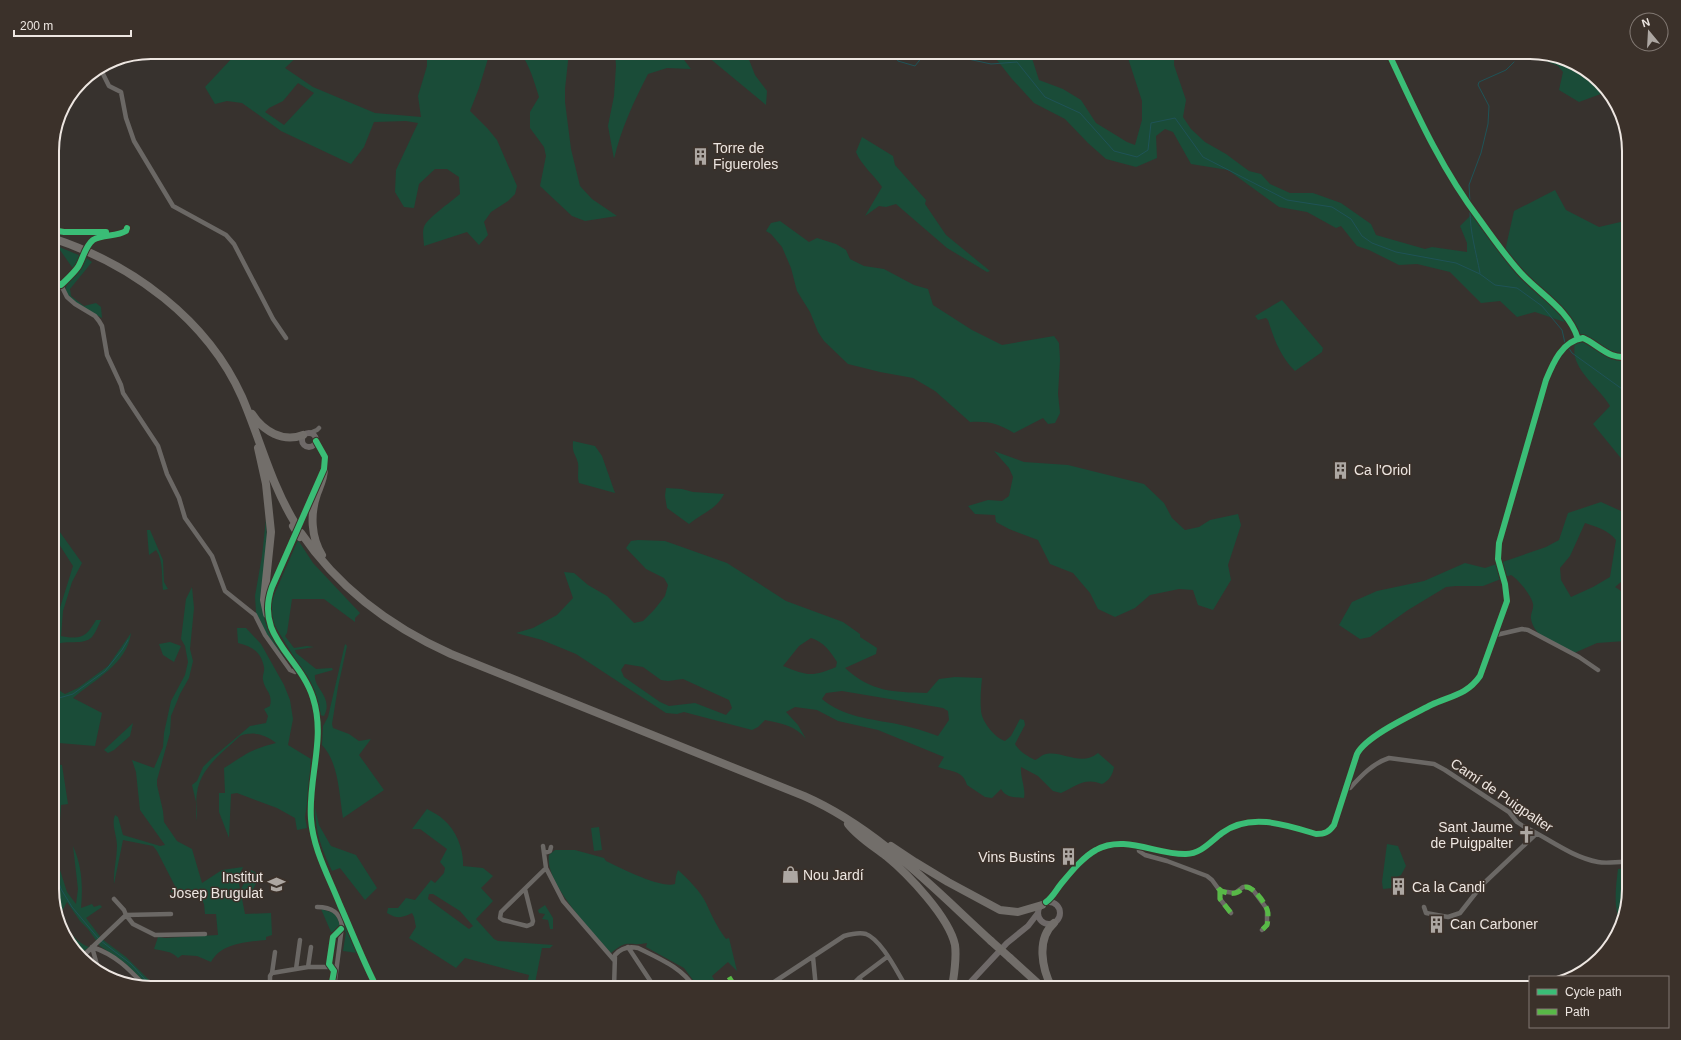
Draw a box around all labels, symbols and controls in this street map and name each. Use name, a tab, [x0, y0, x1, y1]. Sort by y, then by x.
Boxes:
scale bar	[14, 12, 131, 38]
north arrow	[1629, 12, 1669, 52]
text: N	[1640, 16, 1652, 29]
text: 200 m	[20, 19, 53, 33]
place label: Torre de Figueroles	[713, 140, 778, 172]
building icon: Torre de Figueroles	[690, 146, 710, 166]
building icon: Ca l'Oriol	[1331, 460, 1351, 480]
place label: Ca l'Oriol	[1354, 462, 1411, 478]
street label: Camí de Puigpalter	[1448, 755, 1556, 835]
place label: Sant Jaume de Puigpalter	[1430, 819, 1513, 851]
church icon: Sant Jaume de Puigpalter	[1516, 825, 1536, 845]
building icon: Vins Bustins	[1058, 847, 1078, 867]
place label: Vins Bustins	[978, 849, 1055, 865]
shop icon: Nou Jardí	[780, 865, 800, 885]
place label: Nou Jardí	[803, 867, 864, 883]
place label: Institut Josep Brugulat	[170, 869, 263, 901]
school or university icon: Institut Josep Brugulat	[266, 875, 286, 895]
building icon: Ca la Candi	[1389, 877, 1409, 897]
place label: Ca la Candi	[1412, 879, 1485, 895]
building icon: Can Carboner	[1427, 914, 1447, 934]
place label: Can Carboner	[1450, 916, 1538, 932]
legend	[1529, 976, 1669, 1028]
text: Cycle path	[1565, 985, 1622, 999]
text: Path	[1565, 1005, 1590, 1019]

